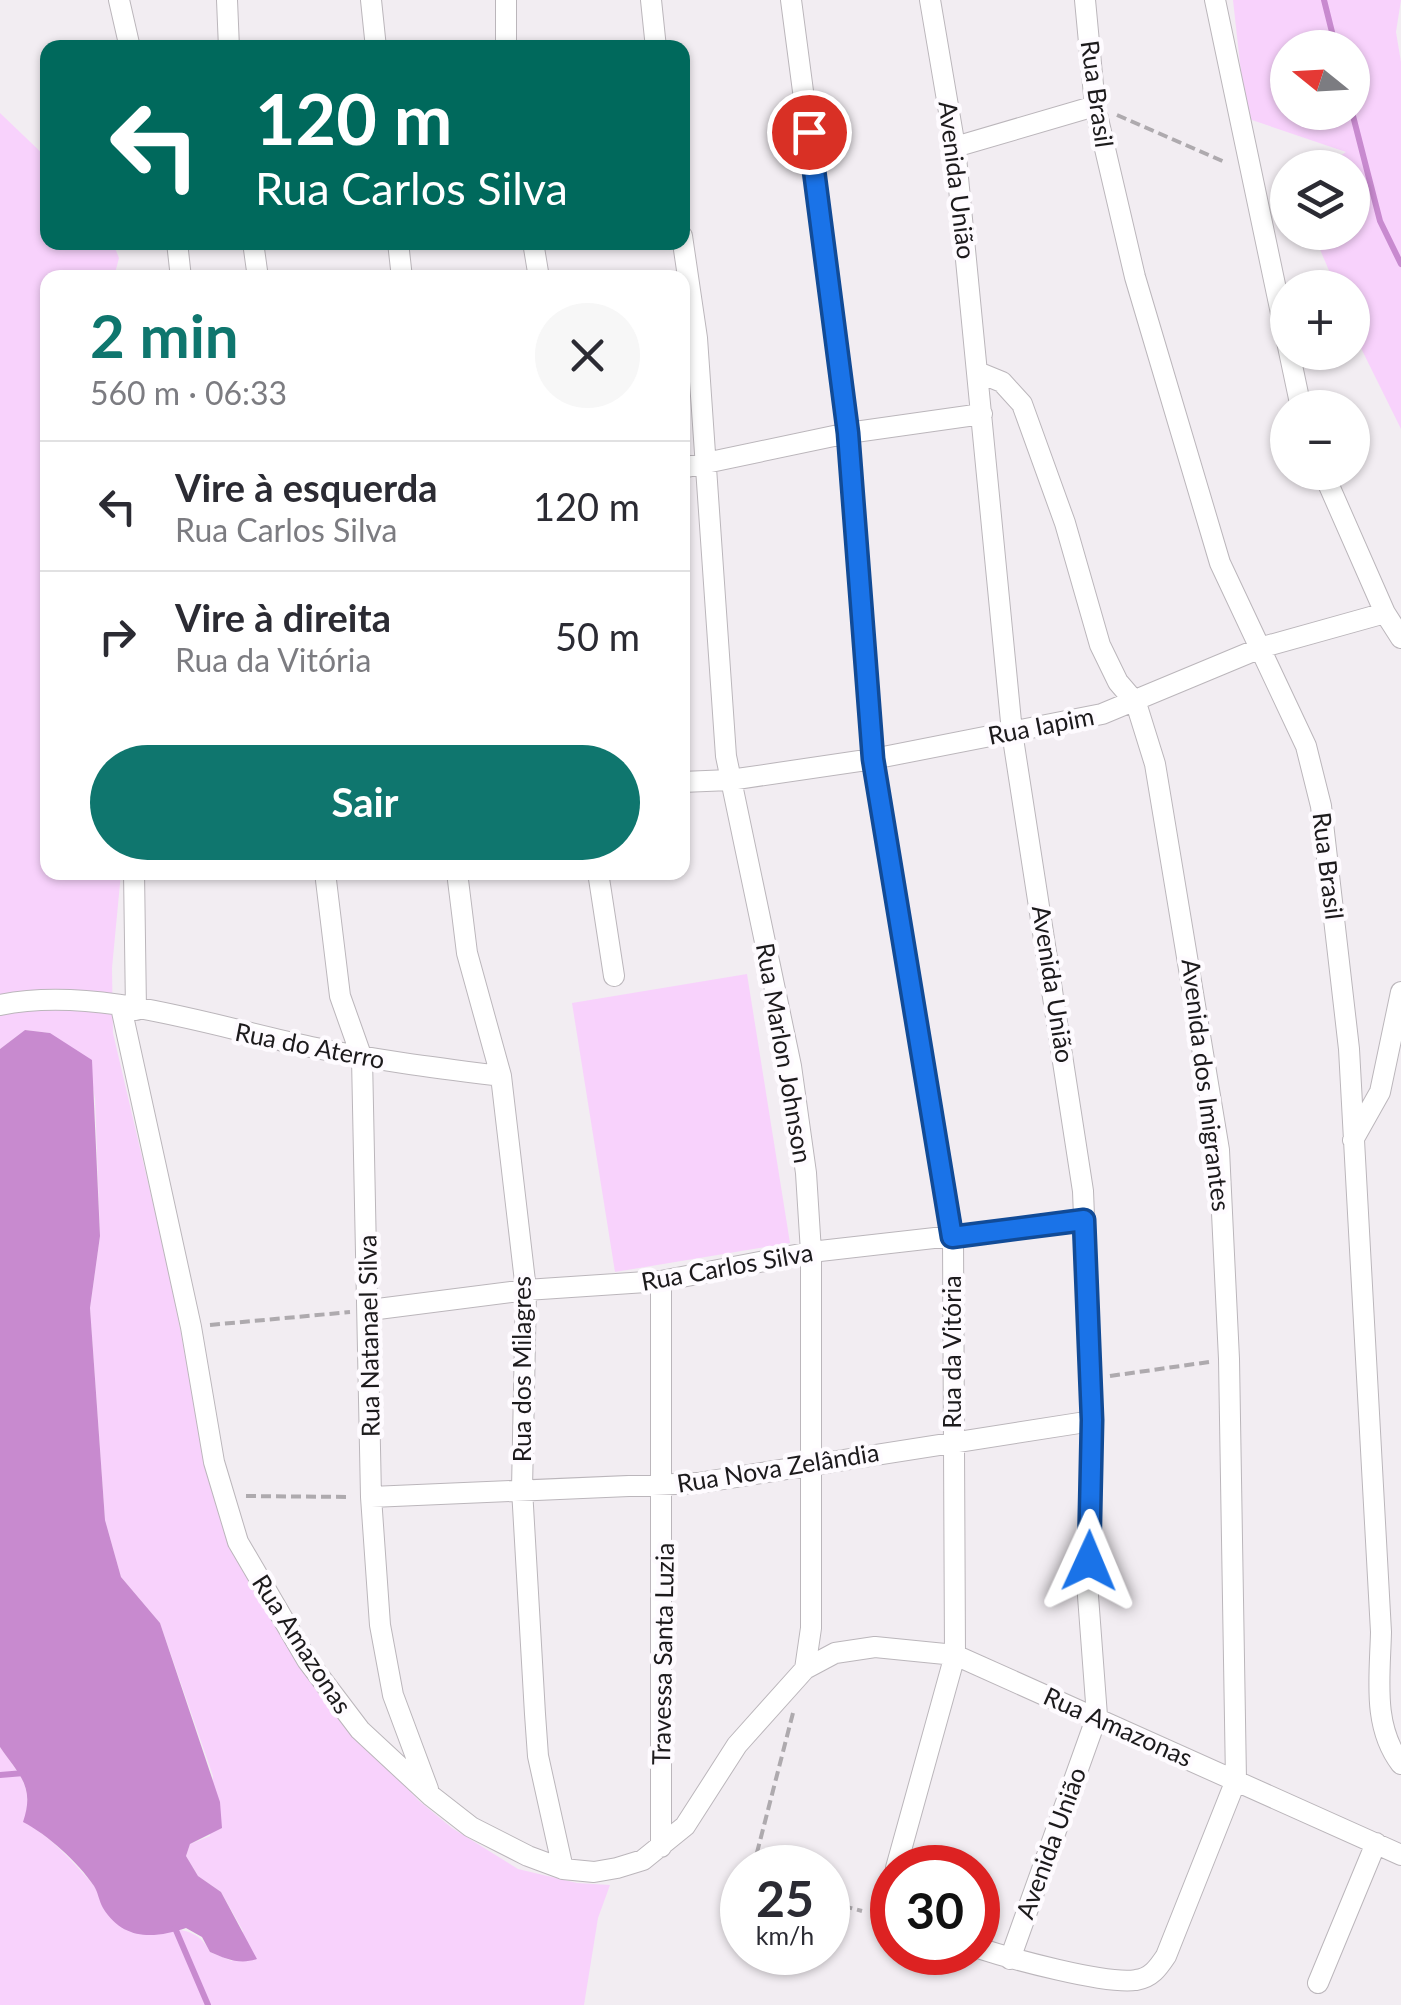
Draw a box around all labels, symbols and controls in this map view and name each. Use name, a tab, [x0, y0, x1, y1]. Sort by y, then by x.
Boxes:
north arrow	[1270, 30, 1370, 130]
map controls	[1270, 30, 1370, 490]
street label: Rua Brasil	[1076, 38, 1120, 149]
text: 120 m	[255, 76, 452, 160]
icon: left	[90, 80, 220, 210]
pin	[767, 90, 852, 175]
street label: Avenida União	[933, 99, 983, 261]
icon: arrive	[782, 105, 837, 160]
button: layers	[1270, 150, 1370, 250]
text: Rua Carlos Silva	[255, 161, 568, 215]
button: +	[1270, 270, 1370, 370]
text: 2 min	[90, 299, 239, 371]
button: close	[535, 303, 640, 408]
text: 560 m · 06:33	[90, 373, 287, 412]
button: −	[1270, 390, 1370, 490]
text: Vire à esquerda	[175, 464, 438, 510]
icon: left	[90, 479, 145, 534]
text: 120 m	[533, 483, 640, 529]
text: Rua Carlos Silva	[175, 510, 398, 549]
text: Vire à direita	[175, 594, 391, 640]
icon: right	[90, 609, 145, 664]
text: 50 m	[555, 613, 640, 659]
text: Rua da Vitória	[175, 640, 371, 679]
street label: Rua Iapim	[985, 700, 1096, 750]
button: Sair	[90, 745, 640, 860]
street label: Rua Brasil	[1308, 811, 1350, 921]
street label: Avenida União	[1027, 903, 1081, 1065]
street label: Rua Marlon Johnson	[751, 940, 819, 1165]
street label: Avenida dos Imigrantes	[1177, 957, 1237, 1213]
street label: Rua do Aterro	[233, 1016, 388, 1074]
street label: Rua Natanael Silva	[351, 1234, 385, 1438]
street label: Rua Carlos Silva	[639, 1236, 815, 1296]
street label: Rua da Vitória	[936, 1275, 966, 1429]
street label: Rua dos Milagres	[506, 1276, 536, 1462]
street label: Rua Nova Zelândia	[675, 1436, 881, 1498]
position arrow	[1037, 1509, 1141, 1613]
street label: Travessa Santa Luzia	[645, 1543, 679, 1765]
street label: Rua Amazonas	[247, 1568, 359, 1718]
street label: Rua Amazonas	[1040, 1680, 1197, 1772]
street label: Avenida União	[1009, 1763, 1091, 1923]
speed limit sign: 30	[870, 1845, 1000, 1975]
text: 25	[756, 1868, 814, 1928]
text: km/h	[756, 1920, 814, 1950]

